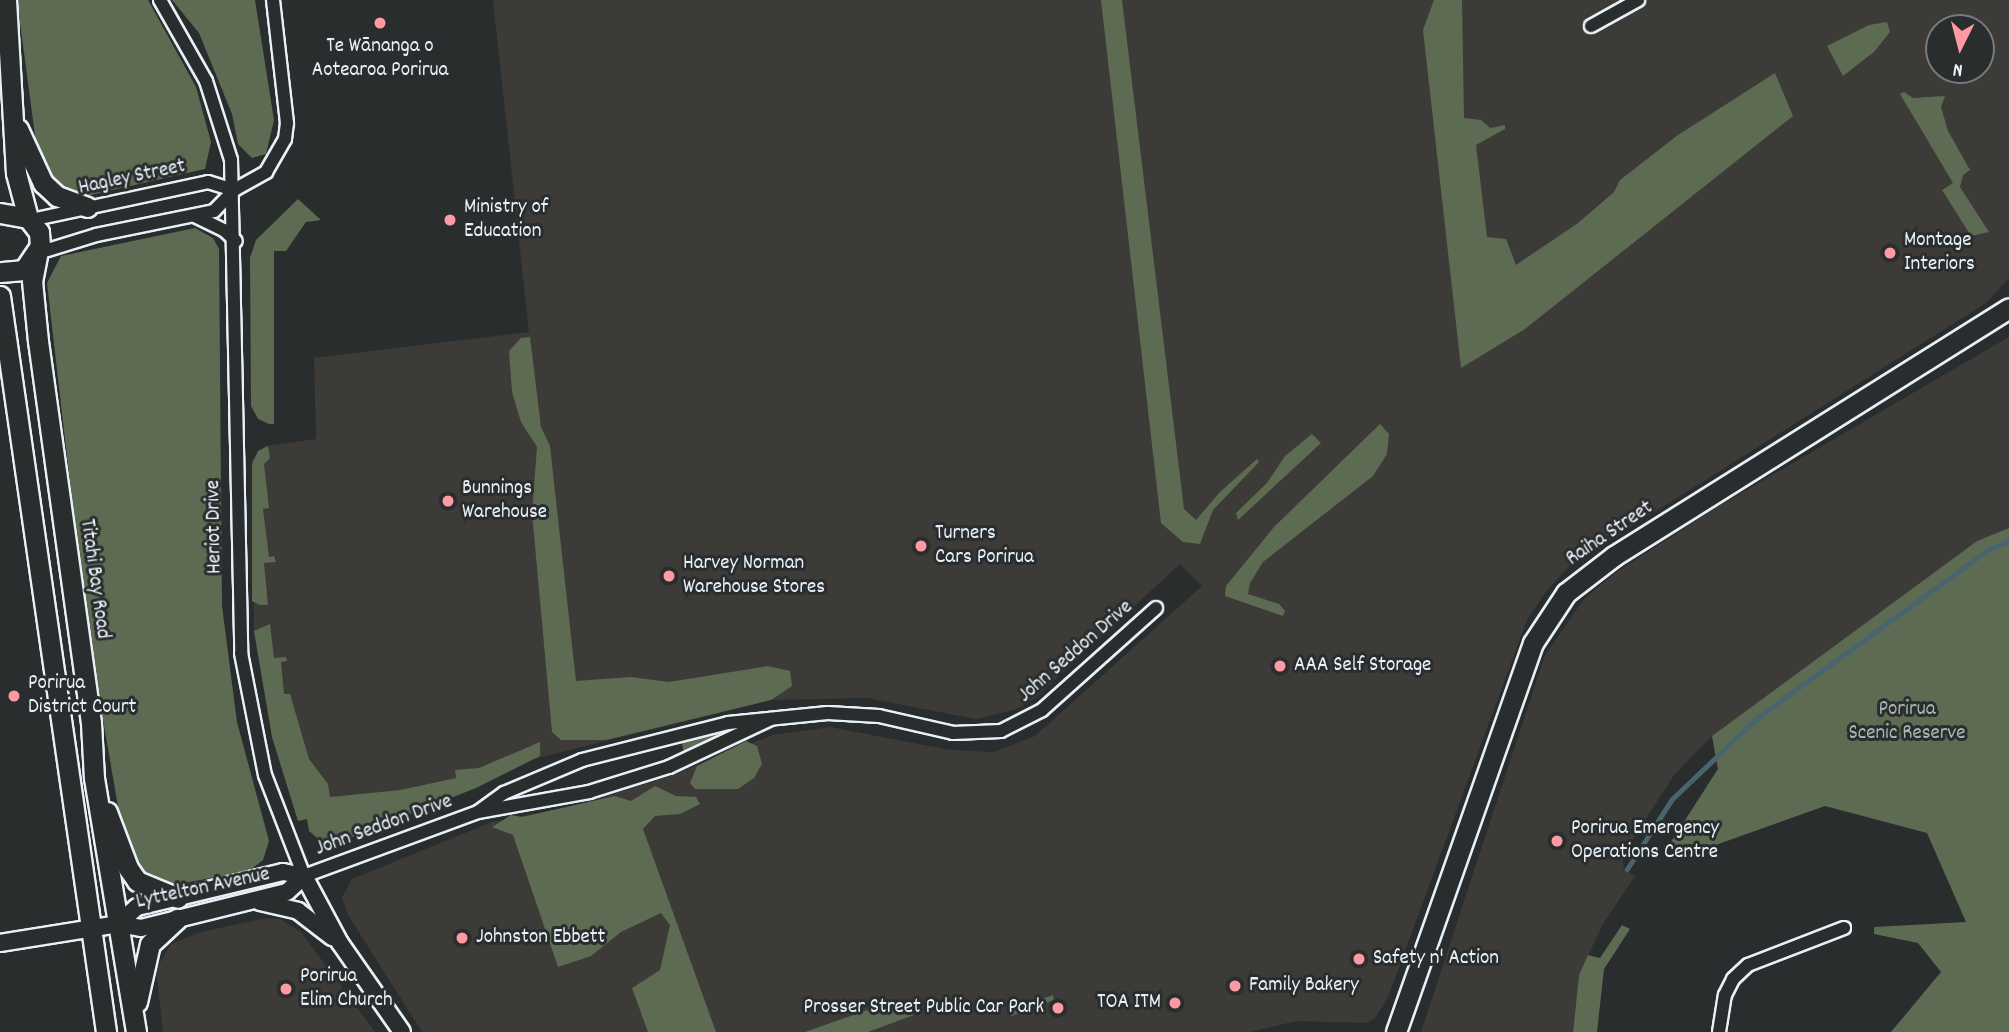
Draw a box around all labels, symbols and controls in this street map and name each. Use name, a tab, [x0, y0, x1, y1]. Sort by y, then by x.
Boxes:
north arrow	[1925, 14, 1995, 84]
marker: Te Wānanga o Aotearoa Porirua	[372, 15, 388, 31]
place label: Te Wānanga o Aotearoa Porirua	[312, 34, 448, 84]
text: N	[1952, 54, 1964, 82]
street label: Hagley Street	[76, 154, 188, 202]
place label: Ministry of Education	[464, 195, 548, 245]
marker: Ministry of Education	[442, 212, 458, 228]
place label: Montage Interiors	[1904, 228, 1975, 278]
marker: Montage Interiors	[1882, 245, 1898, 261]
place label: Bunnings Warehouse	[462, 476, 547, 526]
street label: Heriot Drive	[202, 480, 228, 574]
marker: Bunnings Warehouse	[440, 493, 456, 509]
street label: Raiha Street	[1562, 496, 1658, 572]
street label: Titahi Bay Road	[73, 518, 115, 640]
place label: Turners Cars Porirua	[935, 521, 1034, 571]
marker: Turners Cars Porirua	[913, 538, 929, 554]
place label: Harvey Norman Warehouse Stores	[683, 551, 825, 601]
marker: Harvey Norman Warehouse Stores	[661, 568, 677, 584]
street label: John Seddon Drive	[1014, 595, 1138, 709]
place label: AAA Self Storage	[1294, 653, 1431, 679]
marker: AAA Self Storage	[1272, 658, 1288, 674]
place label: Porirua District Court	[28, 671, 136, 721]
marker: Porirua District Court	[6, 688, 22, 704]
park label: Porirua Scenic Reserve	[1848, 697, 1966, 747]
street label: John Seddon Drive	[312, 790, 456, 862]
place label: Porirua Emergency Operations Centre	[1571, 816, 1719, 866]
marker: Porirua Emergency Operations Centre	[1549, 833, 1565, 849]
street label: Lyttelton Avenue	[134, 863, 272, 915]
place label: Johnston Ebbett	[476, 925, 605, 951]
marker: Johnston Ebbett	[454, 930, 470, 946]
place label: Safety n' Action	[1373, 946, 1499, 972]
marker: Safety n' Action	[1351, 951, 1367, 967]
place label: Porirua Elim Church	[300, 964, 393, 1014]
place label: Family Bakery	[1249, 973, 1359, 999]
marker: Family Bakery	[1227, 978, 1243, 994]
marker: Porirua Elim Church	[278, 981, 294, 997]
place label: TOA ITM	[1097, 990, 1161, 1016]
place label: Prosser Street Public Car Park	[804, 995, 1044, 1021]
marker: TOA ITM	[1167, 995, 1183, 1011]
marker: Prosser Street Public Car Park	[1050, 1000, 1066, 1016]

